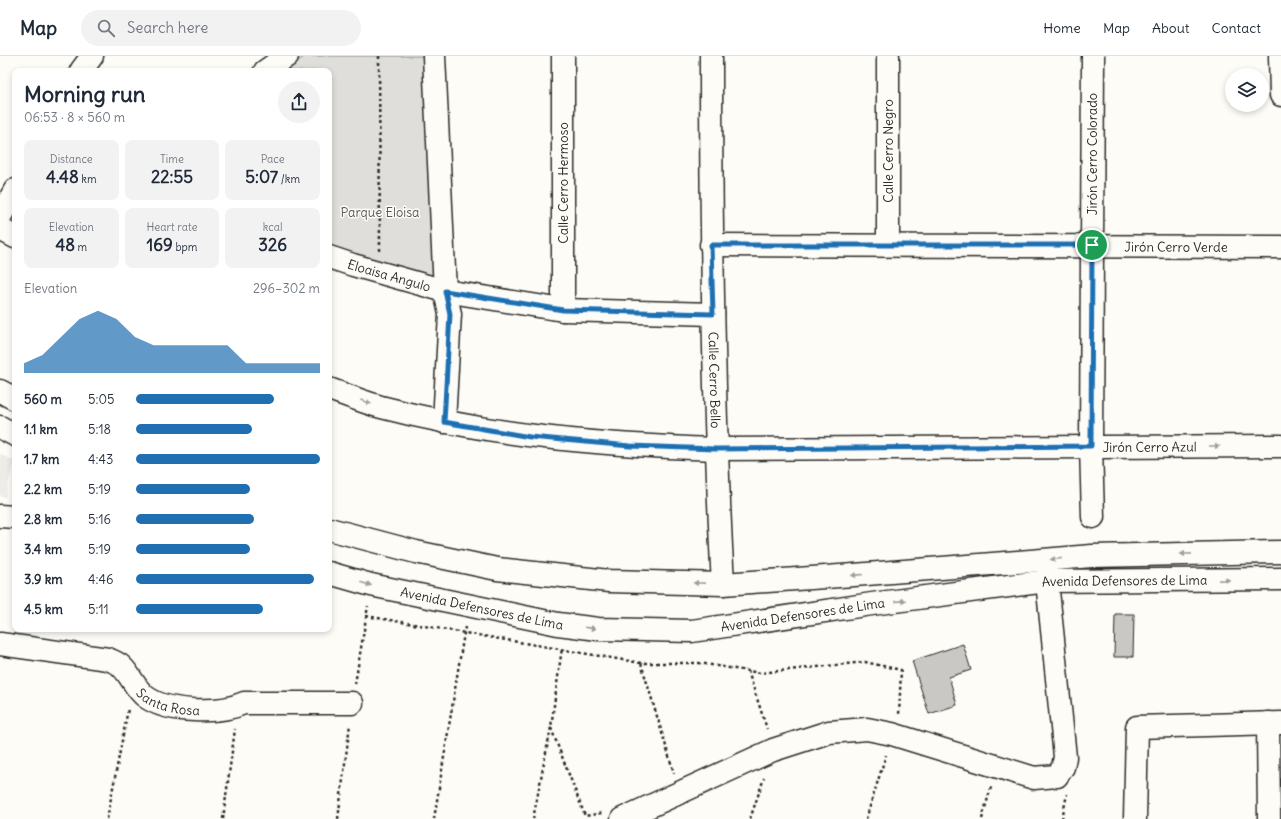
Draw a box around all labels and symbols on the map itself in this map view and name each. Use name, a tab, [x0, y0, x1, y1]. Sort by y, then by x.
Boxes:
street label: Jirón Cerro Colorado	[1084, 93, 1101, 215]
street label: Calle Cerro Negro	[880, 99, 897, 203]
street label: Calle Cerro Hermoso	[555, 122, 572, 244]
park label: Parque Eloisa	[340, 204, 420, 221]
pin	[1075, 228, 1109, 262]
street label: Jirón Cerro Verde	[1124, 238, 1228, 256]
street label: Eloaisa Angulo	[345, 256, 433, 296]
street label: Calle Cerro Bello	[704, 331, 724, 429]
one-way arrow	[360, 399, 372, 405]
street label: Jirón Cerro Azul	[1103, 438, 1197, 456]
one-way arrow	[1208, 443, 1221, 449]
one-way arrow	[1179, 551, 1192, 557]
one-way arrow	[1050, 555, 1062, 562]
one-way arrow	[851, 572, 863, 579]
street label: Avenida Defensores de Lima	[1041, 572, 1207, 591]
one-way arrow	[1218, 577, 1231, 583]
one-way arrow	[692, 580, 705, 586]
one-way arrow	[361, 581, 373, 587]
street label: Avenida Defensores de Lima	[399, 583, 564, 634]
street label: Avenida Defensores de Lima	[720, 594, 886, 636]
one-way arrow	[894, 598, 906, 604]
one-way arrow	[584, 625, 596, 631]
street label: Santa Rosa	[132, 685, 200, 719]

